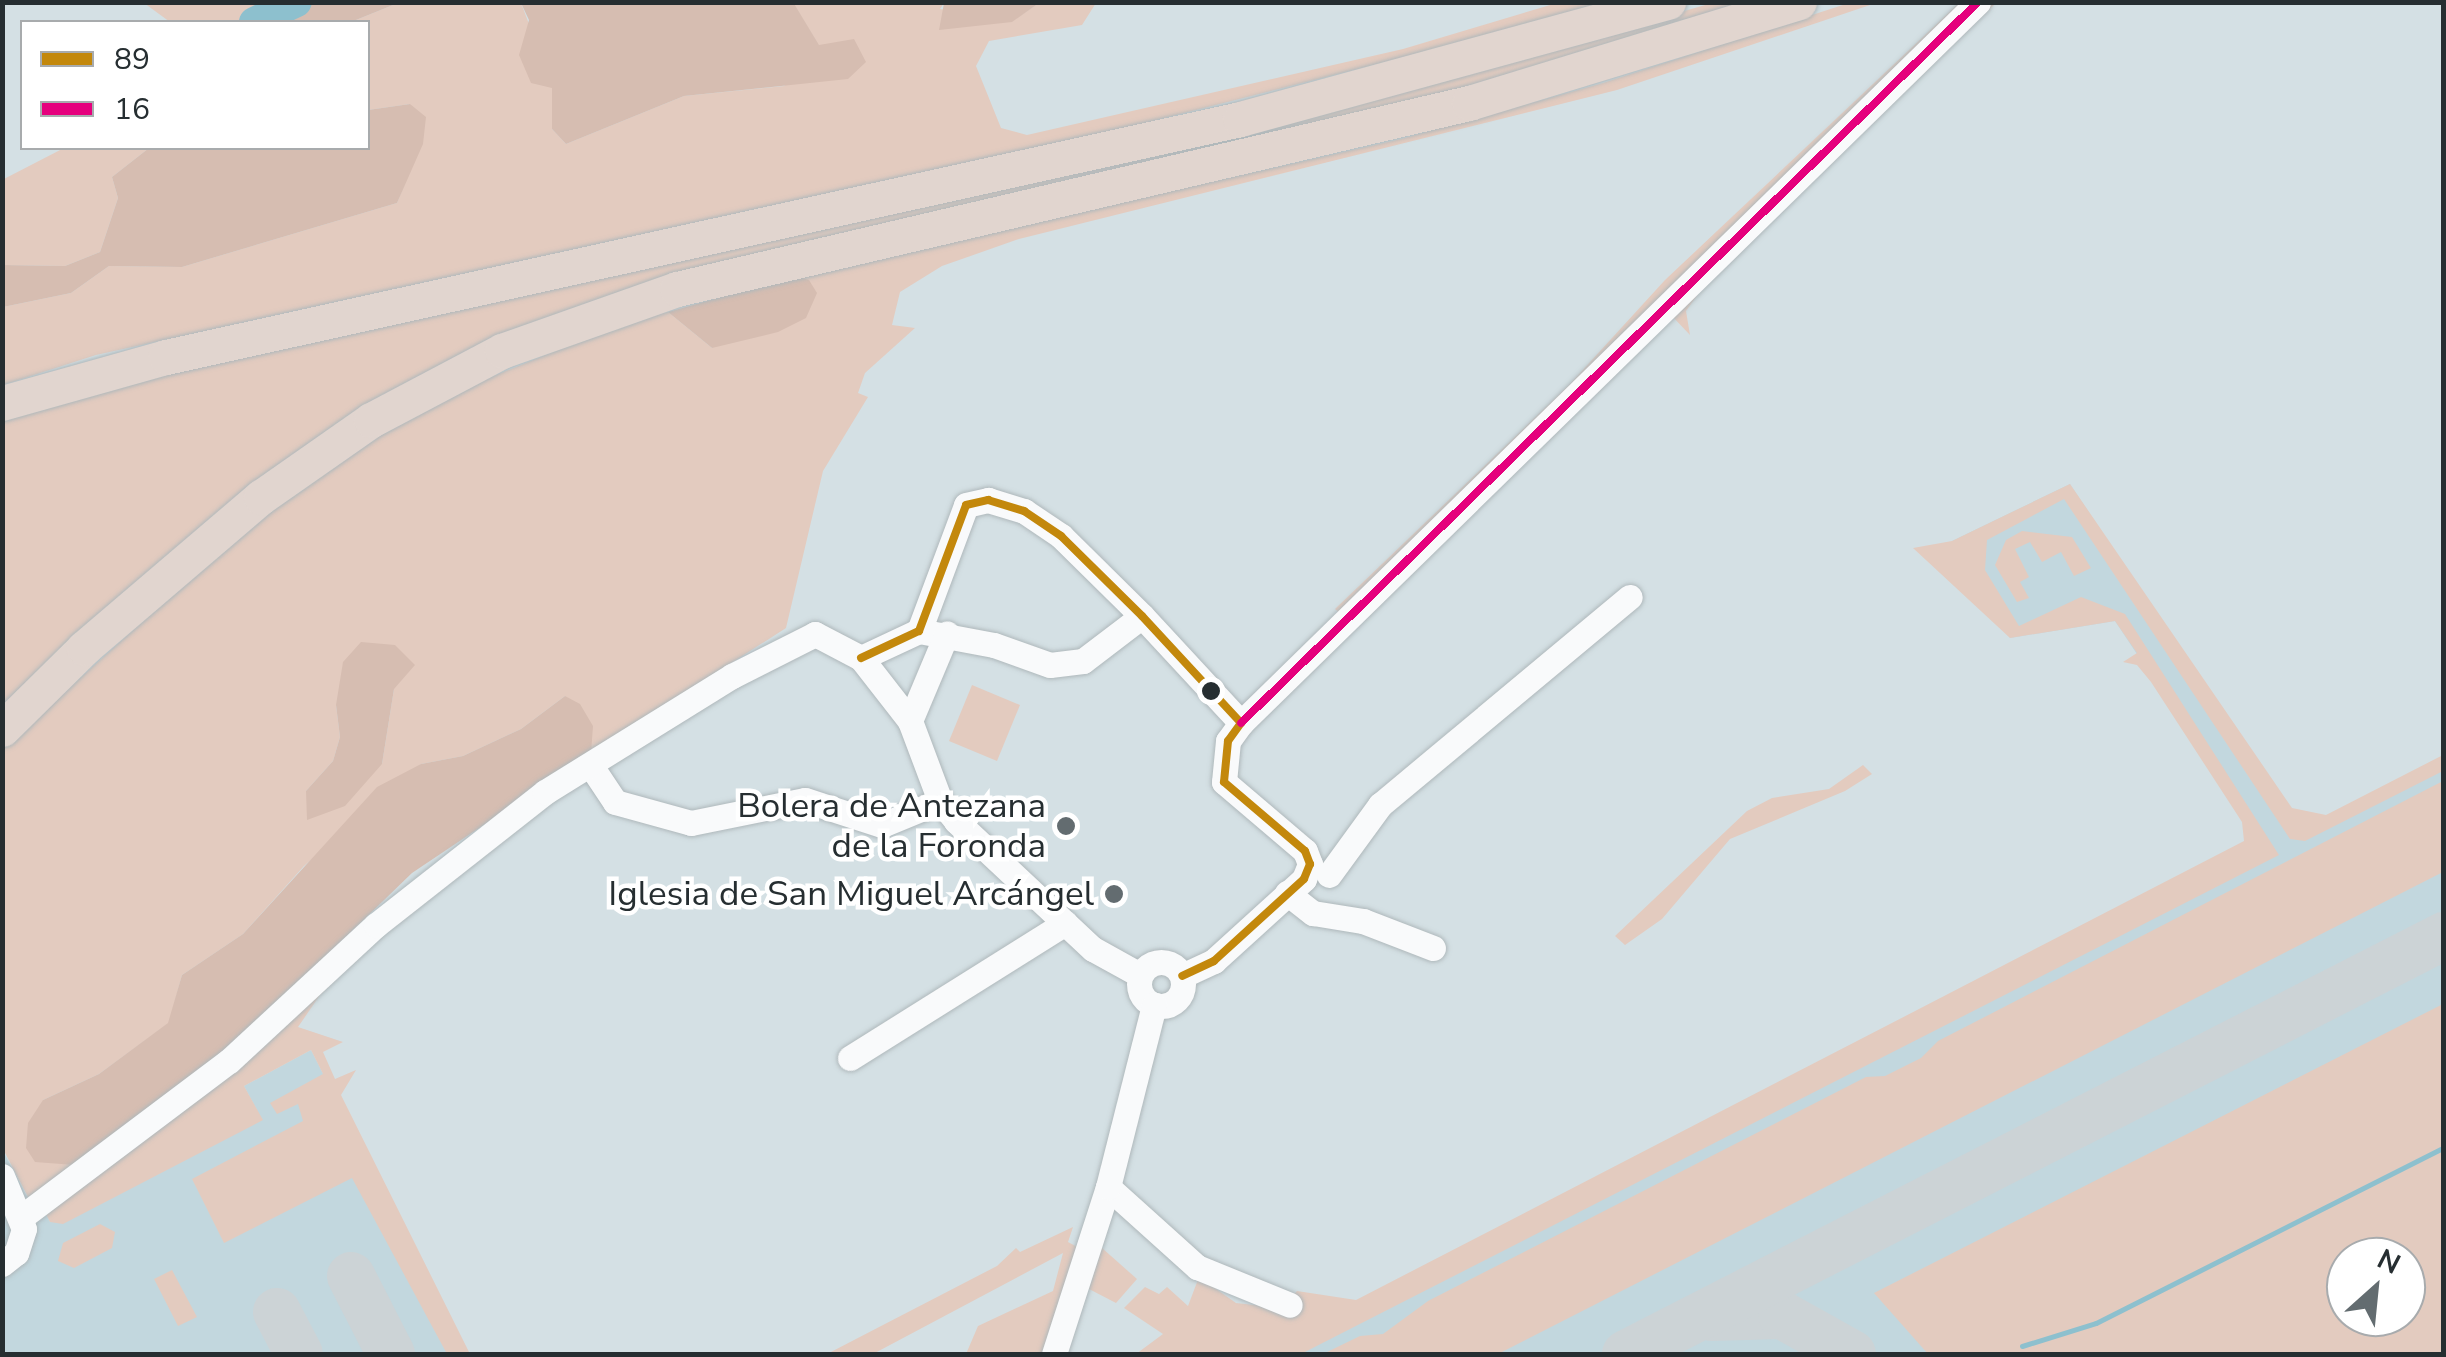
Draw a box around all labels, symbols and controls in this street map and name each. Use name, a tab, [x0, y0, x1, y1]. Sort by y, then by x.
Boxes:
legend	[20, 20, 370, 150]
text: 89	[114, 39, 150, 80]
text: 16	[114, 89, 150, 130]
unlabelled marker	[1201, 681, 1221, 701]
place label: Bolera de Antezana de la Foronda	[737, 785, 1046, 867]
marker: Bolera de Antezana de la Foronda	[1055, 815, 1077, 837]
place label: Iglesia de San Miguel Arcángel	[608, 873, 1094, 915]
marker: Iglesia de San Miguel Arcángel	[1103, 883, 1125, 905]
north arrow	[2326, 1237, 2426, 1337]
text: N	[2371, 1240, 2407, 1284]

